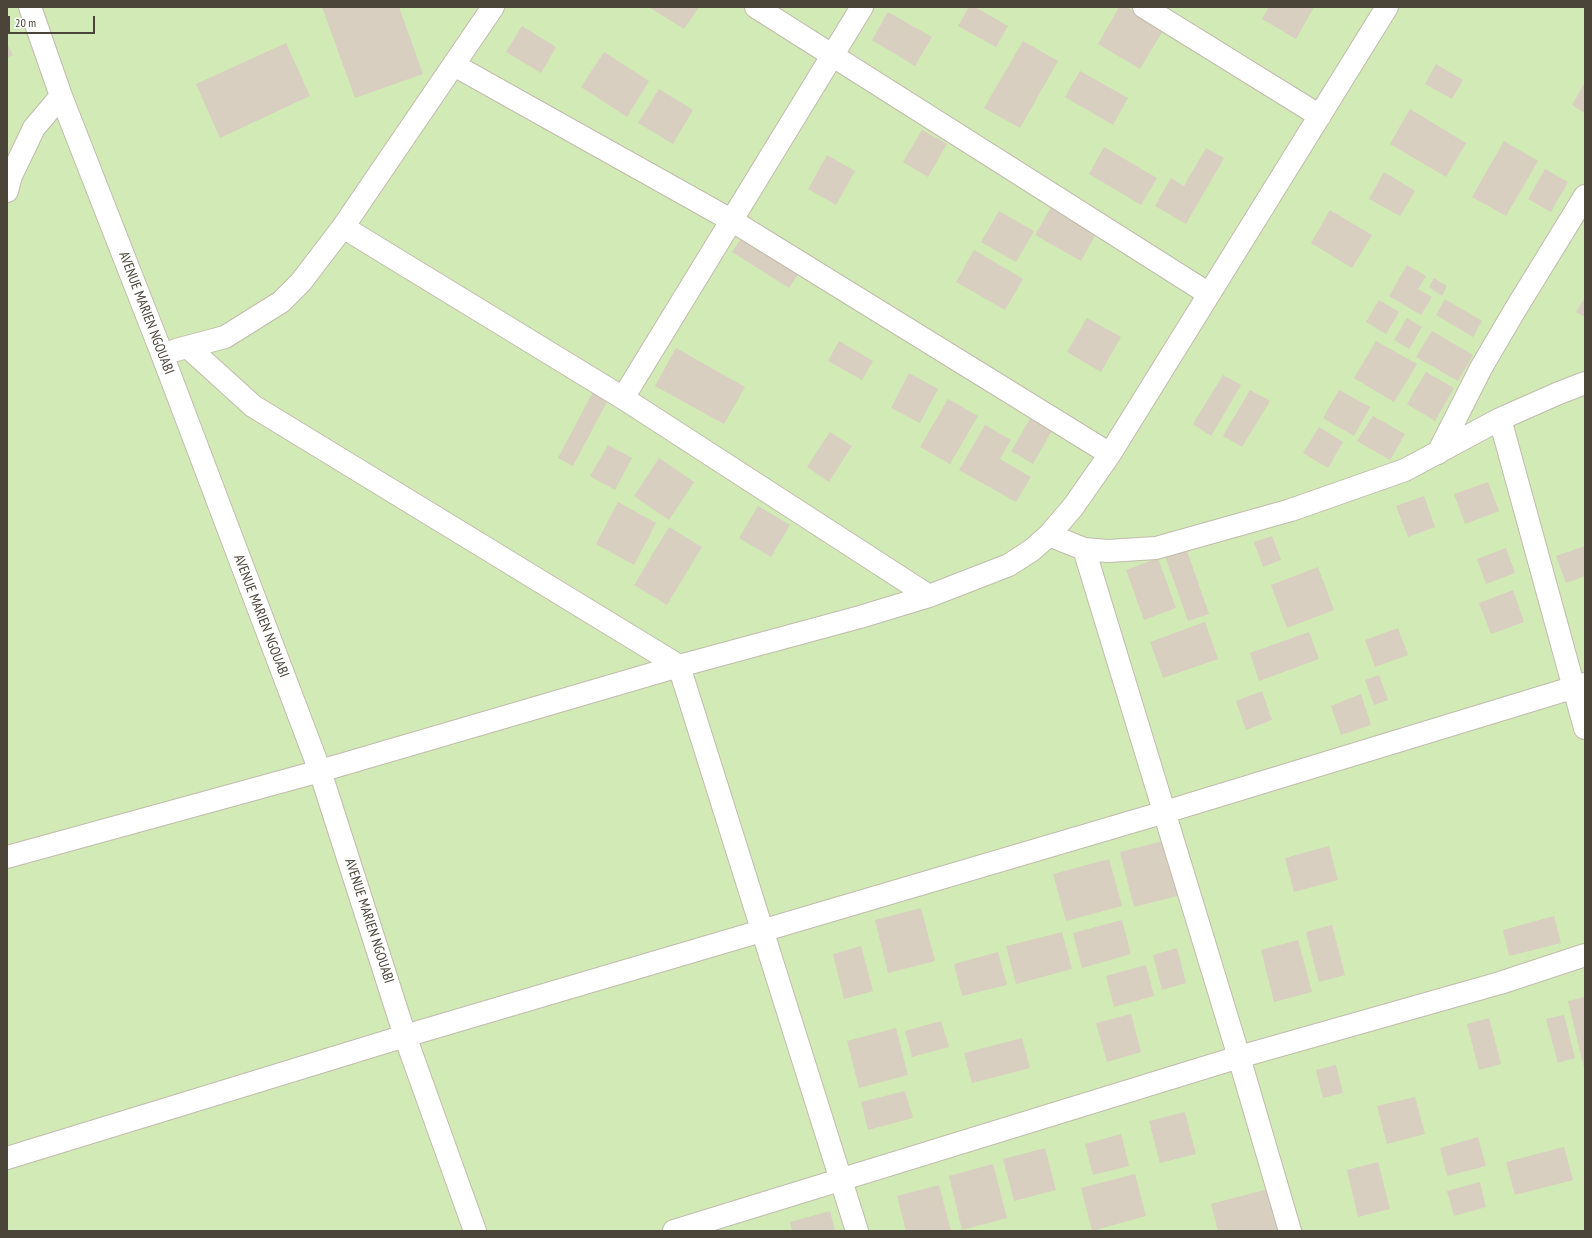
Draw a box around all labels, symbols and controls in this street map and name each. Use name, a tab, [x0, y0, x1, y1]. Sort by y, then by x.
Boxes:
scale bar	[10, 8, 97, 34]
text: 20 m	[15, 15, 36, 30]
street label: AVENUE MARIEN NGOUABI	[115, 249, 177, 377]
street label: AVENUE MARIEN NGOUABI	[230, 552, 292, 680]
street label: AVENUE MARIEN NGOUABI	[341, 856, 397, 986]

